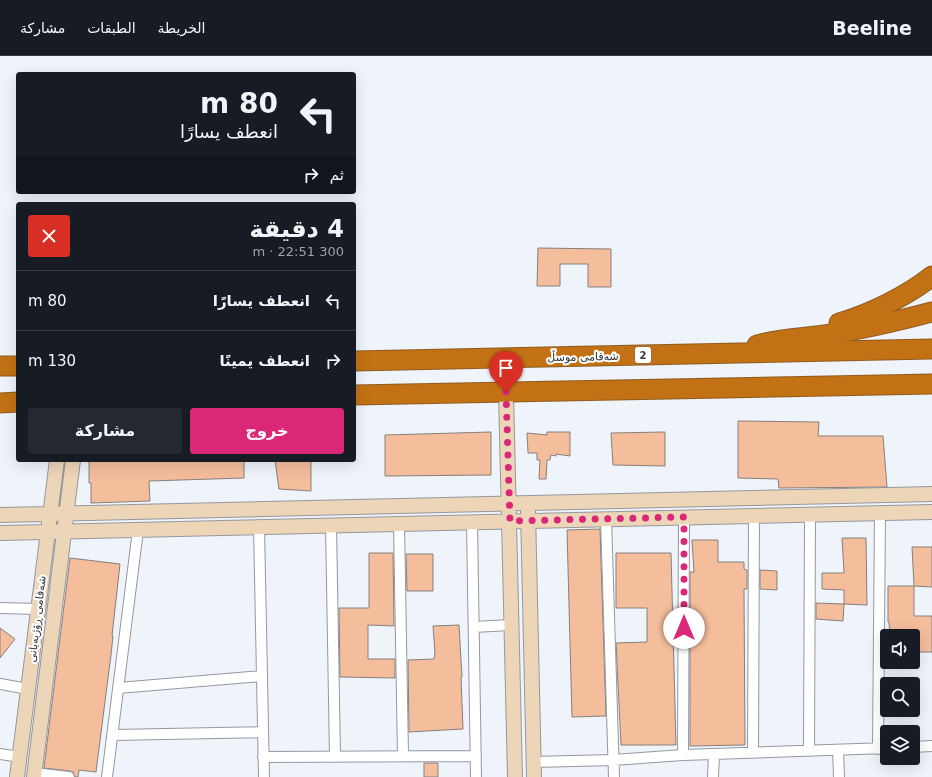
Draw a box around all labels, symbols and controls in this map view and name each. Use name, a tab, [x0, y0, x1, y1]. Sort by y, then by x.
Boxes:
text: Beeline	[832, 17, 912, 39]
text: مشاركة	[20, 20, 65, 36]
text: الطبقات	[87, 20, 136, 36]
text: الخريطة	[158, 20, 205, 36]
text: 80 m	[200, 87, 278, 120]
icon: left	[292, 88, 344, 140]
text: انعطف يسارًا	[180, 121, 278, 142]
icon: right	[300, 164, 322, 186]
text: ثم	[330, 166, 344, 184]
button: close	[28, 215, 70, 257]
text: 4 دقيقة	[249, 215, 344, 243]
text: 300 m · 22:51	[253, 244, 344, 259]
icon: left	[322, 290, 344, 312]
text: 80 m	[28, 292, 67, 310]
text: انعطف يسارًا	[213, 292, 310, 310]
road number: 2	[635, 347, 651, 363]
street label: شەقامی موسڵ	[547, 349, 619, 364]
icon: right	[322, 350, 344, 372]
pin	[489, 351, 523, 392]
text: 130 m	[28, 352, 76, 370]
text: انعطف يمينًا	[219, 352, 310, 370]
icon: arrive	[495, 357, 517, 379]
button: مشاركة	[28, 408, 182, 454]
button: خروج	[190, 408, 344, 454]
street label: شەقامی ڕۆژبەیانی	[25, 575, 49, 663]
position arrow	[663, 607, 705, 649]
map controls	[880, 629, 920, 765]
button: sound	[880, 629, 920, 669]
button: search	[880, 677, 920, 717]
button: layers	[880, 725, 920, 765]

